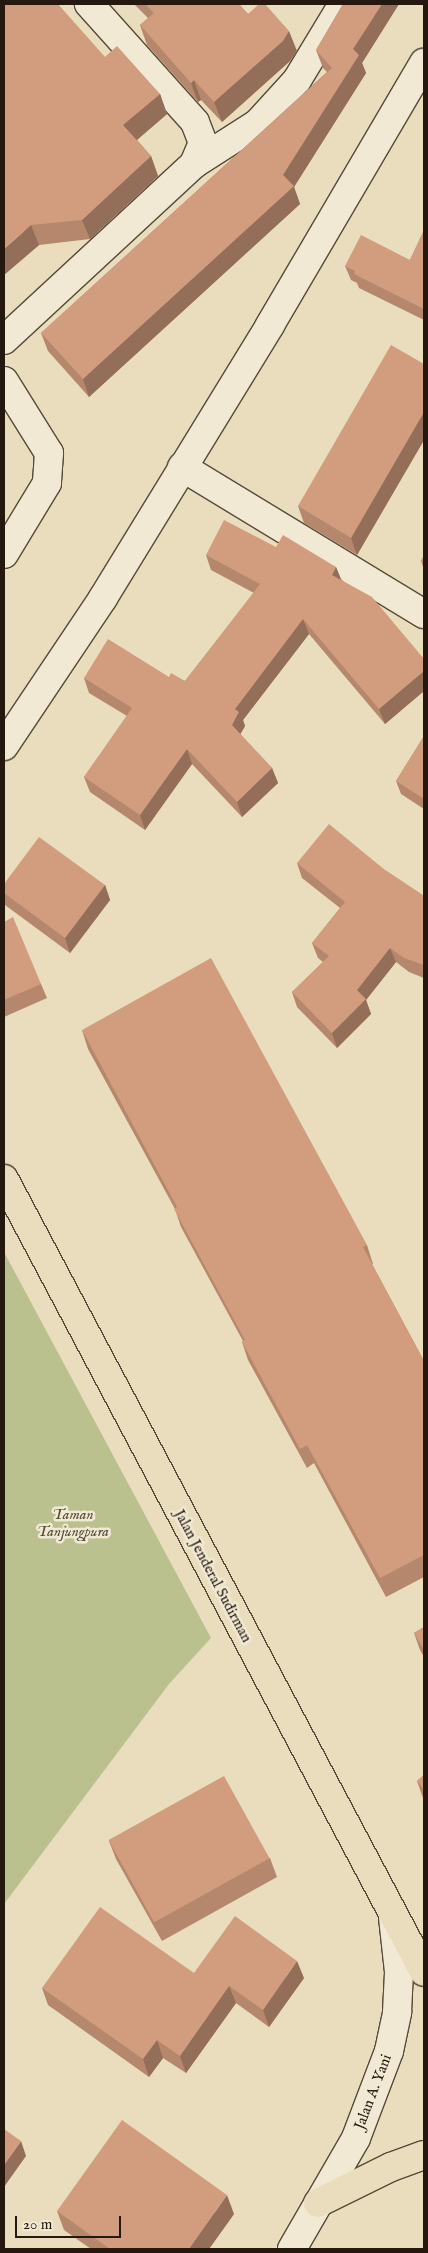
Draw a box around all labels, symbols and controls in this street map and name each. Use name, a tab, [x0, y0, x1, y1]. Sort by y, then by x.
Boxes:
park label: Taman Tanjungpura	[37, 1505, 109, 1540]
street label: Jalan Jenderal Sudirman	[170, 1506, 256, 1646]
street label: Jalan A. Yani	[350, 2052, 396, 2132]
scale bar	[18, 2206, 124, 2238]
text: 20 m	[23, 2215, 52, 2234]

